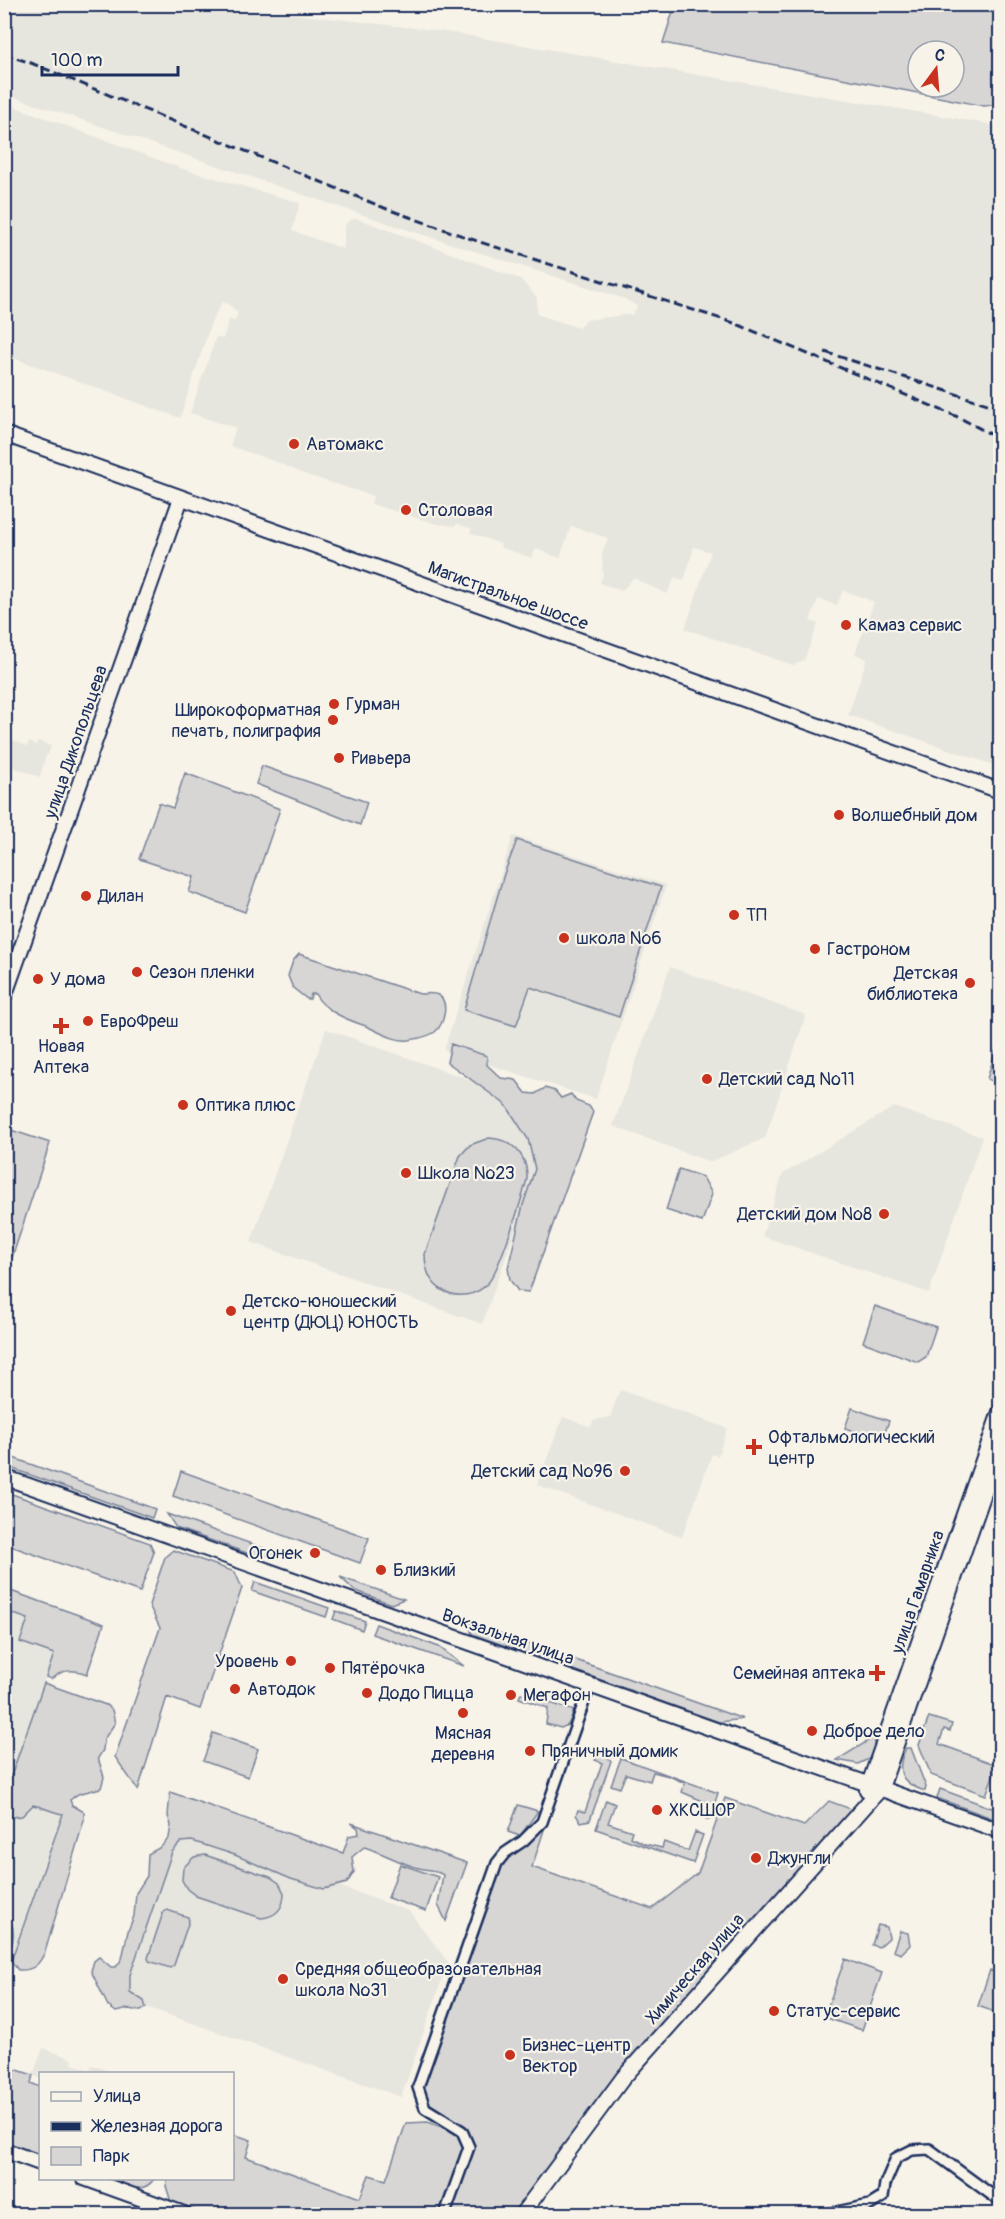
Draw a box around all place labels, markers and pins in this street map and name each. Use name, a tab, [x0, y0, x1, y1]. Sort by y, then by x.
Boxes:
place label: Автомакс	[306, 433, 384, 456]
marker: Автомакс	[287, 437, 301, 451]
place label: Столовая	[418, 499, 493, 522]
marker: Столовая	[399, 503, 413, 517]
place label: Камаз сервис	[858, 614, 962, 637]
marker: Камаз сервис	[839, 618, 853, 632]
place label: Гурман	[346, 693, 400, 716]
marker: Гурман	[327, 697, 341, 711]
place label: Широкоформатная печать, полиграфия	[171, 699, 321, 743]
marker: Широкоформатная печать, полиграфия	[326, 713, 340, 727]
place label: Ривьера	[351, 747, 411, 770]
marker: Ривьера	[332, 751, 346, 765]
place label: Волшебный дом	[851, 804, 978, 827]
marker: Волшебный дом	[832, 808, 846, 822]
place label: Дилан	[97, 885, 144, 908]
marker: Дилан	[79, 889, 93, 903]
place label: ТП	[746, 904, 767, 927]
marker: ТП	[727, 908, 741, 922]
place label: школа №6	[576, 927, 662, 950]
marker: школа №6	[557, 931, 571, 945]
place label: Гастроном	[827, 938, 910, 961]
marker: Гастроном	[808, 942, 822, 956]
place label: Сезон пленки	[149, 961, 254, 984]
place label: Детская библиотека	[867, 962, 958, 1006]
marker: Сезон пленки	[130, 965, 144, 979]
place label: У дома	[50, 968, 105, 991]
marker: У дома	[31, 972, 45, 986]
marker: Детская библиотека	[963, 976, 977, 990]
place label: ЕвроФреш	[100, 1010, 179, 1033]
marker: ЕвроФреш	[81, 1014, 95, 1028]
marker: Новая Аптека	[54, 1019, 68, 1033]
place label: Новая Аптека	[33, 1035, 89, 1079]
place label: Детский сад №11	[718, 1068, 855, 1091]
marker: Детский сад №11	[700, 1072, 714, 1086]
place label: Оптика плюс	[195, 1094, 296, 1117]
marker: Оптика плюс	[176, 1098, 190, 1112]
place label: Школа №23	[418, 1162, 515, 1185]
marker: Школа №23	[399, 1166, 413, 1180]
place label: Детский дом №8	[736, 1203, 872, 1226]
marker: Детский дом №8	[877, 1207, 891, 1221]
place label: Детско-юношеский центр (ДЮЦ) ЮНОСТЬ	[242, 1290, 419, 1334]
marker: Детско-юношеский центр (ДЮЦ) ЮНОСТЬ	[224, 1304, 238, 1318]
place label: Офтальмологический центр	[768, 1426, 935, 1470]
marker: Офтальмологический центр	[745, 1438, 763, 1456]
place label: Детский сад №96	[471, 1460, 613, 1483]
marker: Детский сад №96	[618, 1464, 632, 1478]
place label: Огонек	[249, 1542, 303, 1565]
marker: Огонек	[308, 1546, 322, 1560]
place label: Близкий	[393, 1559, 456, 1582]
marker: Близкий	[374, 1563, 388, 1577]
place label: Уровень	[215, 1650, 279, 1673]
marker: Уровень	[284, 1654, 298, 1668]
place label: Пятёрочка	[342, 1657, 425, 1680]
marker: Пятёрочка	[323, 1661, 337, 1675]
place label: Семейная аптека	[733, 1662, 865, 1685]
marker: Семейная аптека	[870, 1666, 884, 1680]
place label: Автодок	[247, 1678, 316, 1701]
marker: Автодок	[228, 1682, 242, 1696]
place label: Додо Пицца	[378, 1682, 474, 1705]
place label: Мегафон	[523, 1684, 591, 1707]
marker: Додо Пицца	[360, 1686, 374, 1700]
marker: Мегафон	[504, 1688, 518, 1702]
marker: Мясная деревня	[456, 1706, 470, 1720]
place label: Доброе дело	[823, 1720, 925, 1743]
place label: Мясная деревня	[431, 1722, 495, 1766]
marker: Доброе дело	[805, 1724, 819, 1738]
place label: Пряничный домик	[542, 1740, 679, 1763]
marker: Пряничный домик	[523, 1744, 537, 1758]
place label: ХКСШОР	[669, 1799, 735, 1822]
marker: ХКСШОР	[650, 1803, 664, 1817]
place label: Джунгли	[767, 1847, 831, 1870]
marker: Джунгли	[749, 1851, 763, 1865]
place label: Средняя общеобразовательная школа №31	[295, 1958, 541, 2002]
marker: Средняя общеобразовательная школа №31	[276, 1972, 290, 1986]
place label: Статус-сервис	[786, 2000, 901, 2023]
marker: Статус-сервис	[767, 2004, 781, 2018]
place label: Бизнес-центр Вектор	[522, 2034, 631, 2078]
marker: Бизнес-центр Вектор	[503, 2048, 517, 2062]

